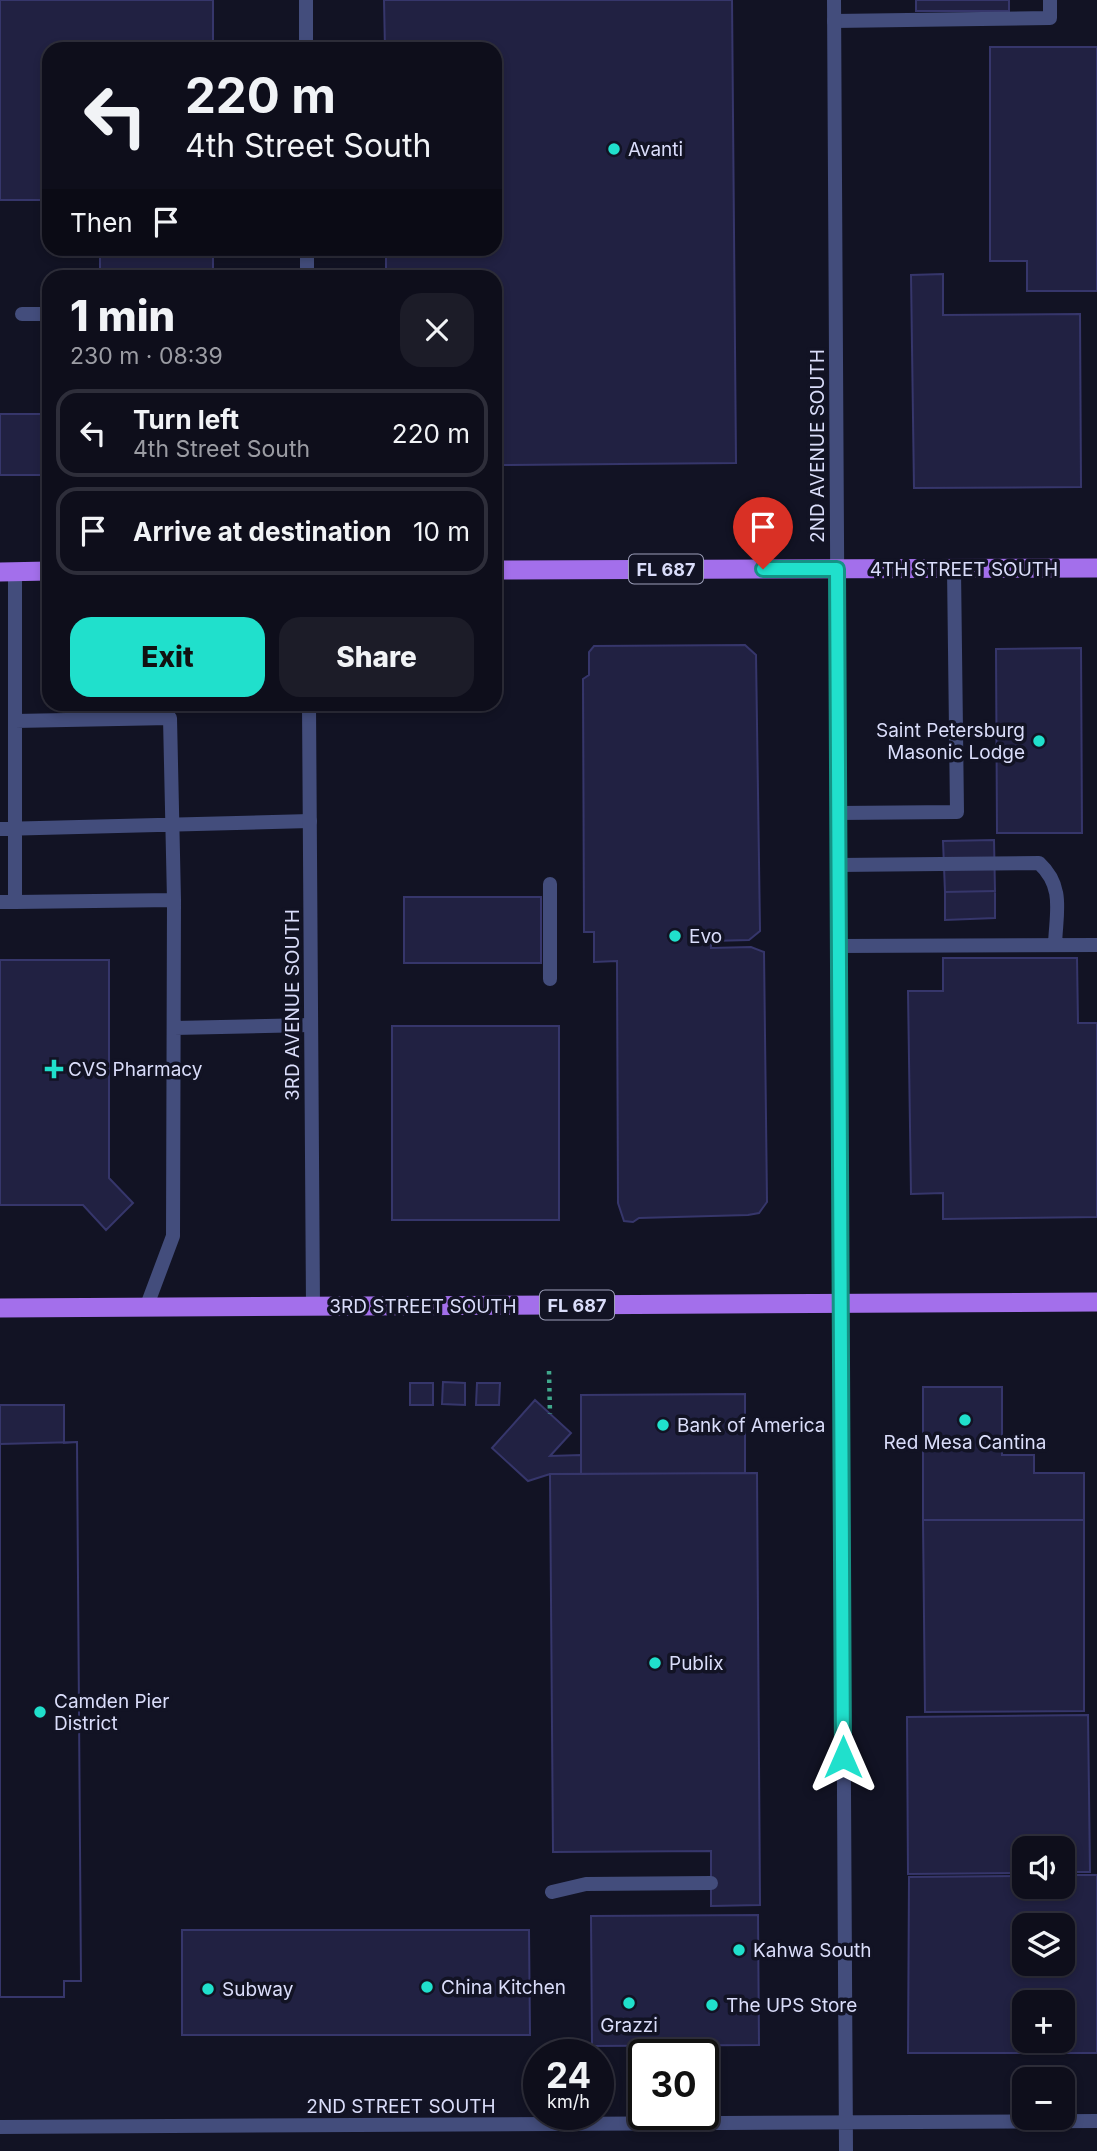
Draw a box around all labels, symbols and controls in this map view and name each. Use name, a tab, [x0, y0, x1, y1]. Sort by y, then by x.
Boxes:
text: 220 m	[185, 66, 336, 125]
icon: left	[70, 70, 161, 161]
text: 4th Street South	[185, 126, 431, 165]
place label: Avanti	[628, 138, 683, 161]
marker: Avanti	[606, 141, 622, 157]
icon: arrive	[147, 203, 185, 241]
text: Then	[70, 207, 133, 238]
text: 1 min	[70, 290, 175, 341]
button: close	[400, 293, 474, 367]
text: 230 m · 08:39	[70, 342, 223, 370]
street label: 2ND AVENUE SOUTH	[806, 349, 829, 543]
text: Turn left	[133, 404, 239, 435]
icon: left	[74, 414, 112, 452]
text: 220 m	[392, 418, 470, 449]
text: 4th Street South	[133, 435, 310, 463]
pin	[733, 497, 793, 569]
icon: arrive	[744, 508, 782, 546]
icon: arrive	[74, 512, 112, 550]
text: Arrive at destination	[133, 516, 392, 547]
text: 10 m	[413, 516, 470, 547]
road number: FL 687	[629, 554, 703, 584]
street label: 4TH STREET SOUTH	[870, 558, 1058, 581]
button: Exit	[70, 617, 265, 697]
button: Share	[279, 617, 474, 697]
place label: Saint Petersburg Masonic Lodge	[876, 719, 1025, 764]
marker: Saint Petersburg Masonic Lodge	[1031, 733, 1047, 749]
street label: 3RD AVENUE SOUTH	[281, 909, 304, 1101]
place label: Evo	[689, 925, 722, 948]
marker: Evo	[667, 928, 683, 944]
place label: CVS Pharmacy	[68, 1058, 203, 1081]
marker: CVS Pharmacy	[46, 1061, 62, 1077]
road number: FL 687	[540, 1290, 614, 1320]
street label: 3RD STREET SOUTH	[329, 1295, 517, 1318]
marker: Red Mesa Cantina	[957, 1412, 973, 1428]
place label: Bank of America	[677, 1414, 825, 1437]
marker: Bank of America	[655, 1417, 671, 1433]
place label: Red Mesa Cantina	[884, 1431, 1046, 1454]
place label: Publix	[669, 1652, 724, 1675]
marker: Publix	[647, 1655, 663, 1671]
place label: Camden Pier District	[54, 1690, 169, 1735]
marker: Camden Pier District	[32, 1704, 48, 1720]
position arrow	[806, 1720, 880, 1794]
map controls	[1012, 1836, 1075, 2130]
button: sound	[1012, 1836, 1075, 1899]
button: layers	[1012, 1913, 1075, 1976]
place label: Kahwa South	[753, 1939, 872, 1962]
marker: Kahwa South	[731, 1942, 747, 1958]
place label: China Kitchen	[441, 1976, 566, 1999]
place label: Subway	[222, 1978, 294, 2001]
marker: China Kitchen	[419, 1979, 435, 1995]
marker: Subway	[200, 1981, 216, 1997]
button: +	[1012, 1990, 1075, 2053]
place label: The UPS Store	[726, 1994, 857, 2017]
marker: Grazzi	[621, 1995, 637, 2011]
marker: The UPS Store	[704, 1997, 720, 2013]
place label: Grazzi	[600, 2014, 658, 2037]
speed limit sign: 30	[628, 2039, 719, 2130]
text: 24	[546, 2054, 591, 2096]
button: −	[1012, 2067, 1075, 2130]
text: km/h	[547, 2091, 590, 2112]
street label: 2ND STREET SOUTH	[306, 2095, 496, 2118]

